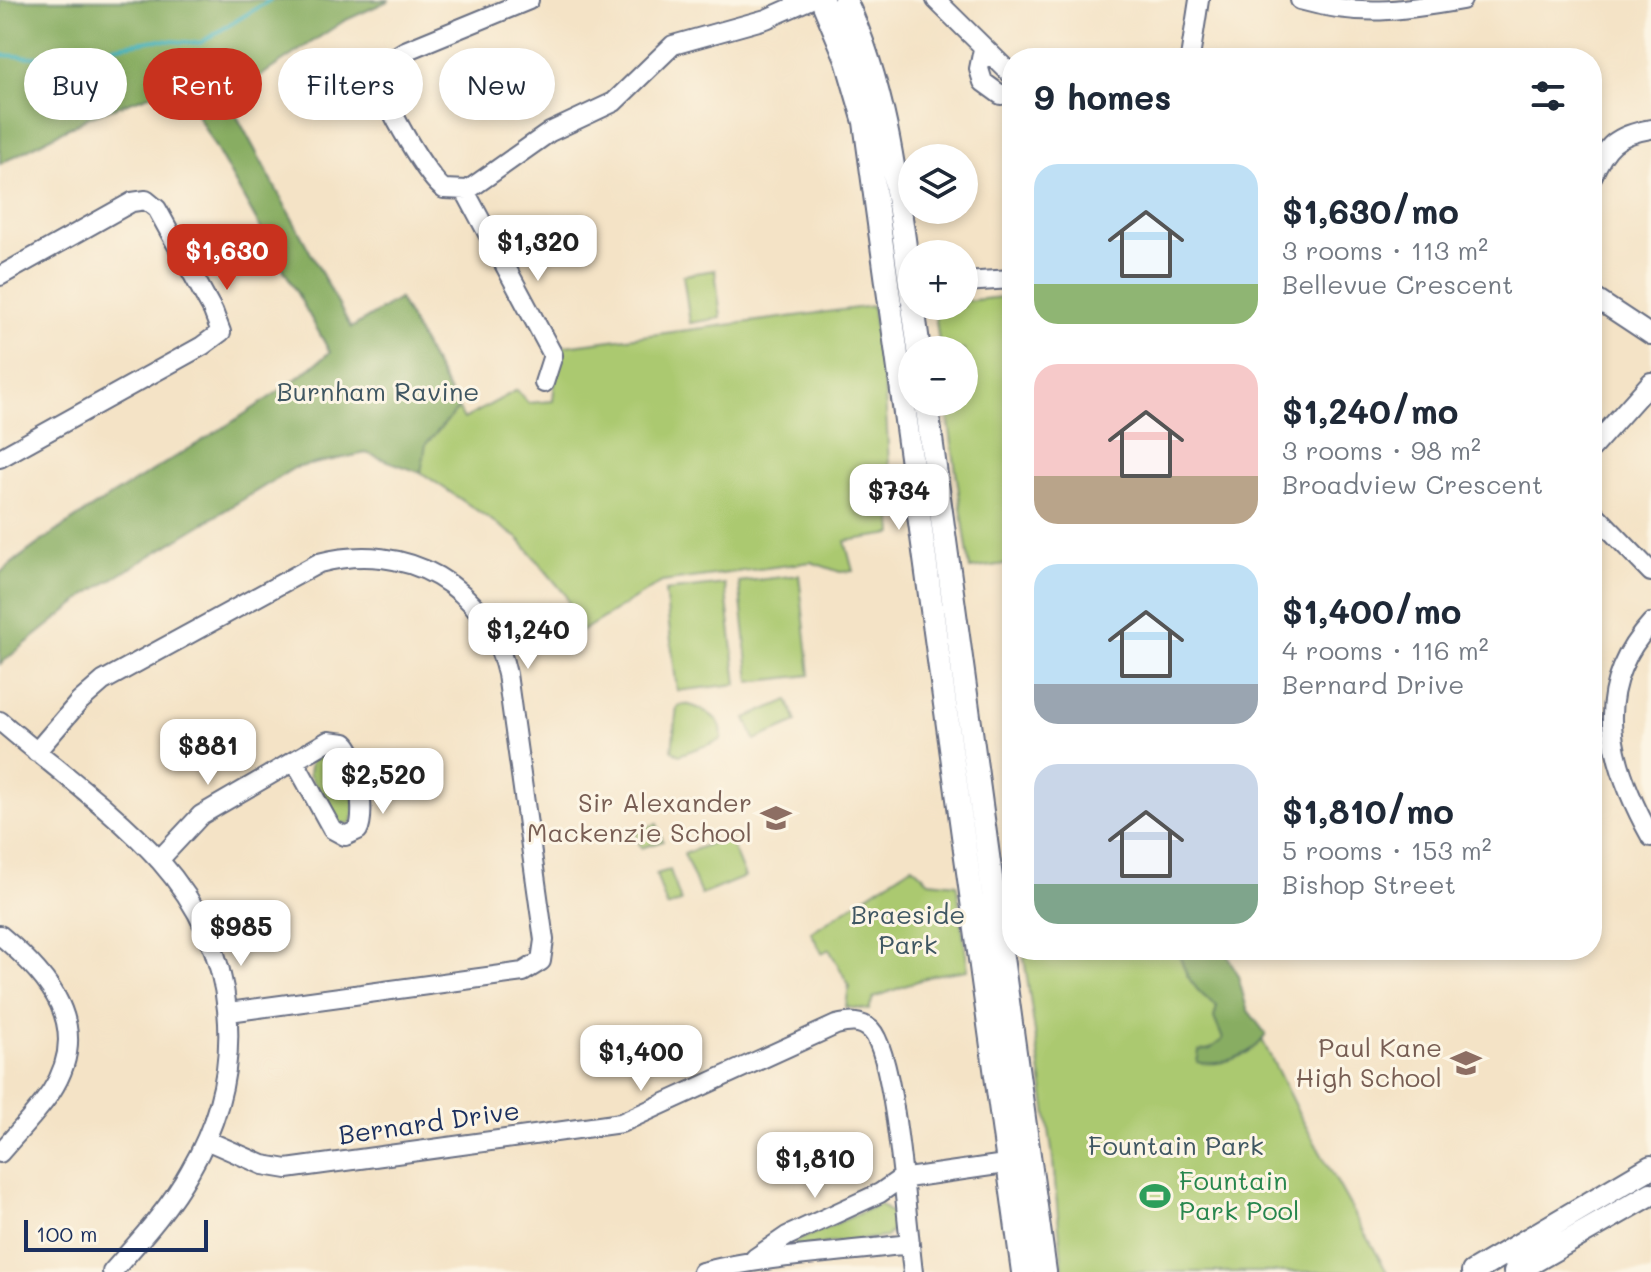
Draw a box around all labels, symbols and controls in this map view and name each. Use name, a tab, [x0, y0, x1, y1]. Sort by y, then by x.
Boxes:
chip: Buy	[24, 48, 127, 120]
chip: Rent	[143, 48, 262, 120]
chip: Filters	[278, 48, 423, 120]
chip: New	[439, 48, 555, 120]
text: 9 homes	[1034, 74, 1171, 119]
icon: filters	[1526, 74, 1570, 118]
map controls	[898, 144, 978, 416]
button: layers	[898, 144, 978, 224]
text: $1,630/mo	[1282, 188, 1459, 233]
icon: home	[1098, 196, 1194, 292]
pin: $1,320	[473, 215, 603, 283]
pin: $1,630	[162, 224, 292, 292]
text: $1,320	[497, 224, 579, 258]
text: $1,630	[185, 233, 269, 267]
text: 3 rooms · 113 m²	[1282, 233, 1488, 267]
button: +	[898, 240, 978, 320]
text: Bellevue Crescent	[1282, 267, 1513, 301]
button: −	[898, 336, 978, 416]
park label: Burnham Ravine	[277, 374, 479, 408]
text: $1,240/mo	[1282, 388, 1458, 433]
icon: home	[1098, 396, 1194, 492]
text: 3 rooms · 98 m²	[1282, 433, 1481, 467]
pin: $734	[852, 464, 946, 532]
text: Broadview Crescent	[1282, 467, 1543, 501]
text: $734	[868, 473, 930, 507]
text: $1,400/mo	[1282, 588, 1461, 633]
icon: home	[1098, 596, 1194, 692]
pin: $1,240	[463, 603, 593, 671]
text: $1,240	[486, 612, 570, 646]
text: 4 rooms · 116 m²	[1282, 633, 1489, 667]
text: Bernard Drive	[1282, 667, 1464, 701]
pin: $881	[161, 719, 255, 787]
text: $881	[178, 728, 238, 762]
pin: $2,520	[318, 748, 448, 816]
text: $2,520	[340, 757, 426, 791]
place label: Sir Alexander Mackenzie School	[527, 785, 752, 849]
text: $1,810/mo	[1282, 788, 1454, 833]
icon: home	[1098, 796, 1194, 892]
school or university icon: Sir Alexander Mackenzie School	[759, 801, 793, 835]
text: 5 rooms · 153 m²	[1282, 833, 1492, 867]
text: Bishop Street	[1282, 867, 1456, 901]
park label: Braeside Park	[851, 897, 965, 961]
pin: $985	[194, 900, 288, 968]
text: $985	[210, 909, 273, 943]
pin: $1,400	[576, 1025, 706, 1093]
place label: Paul Kane High School	[1295, 1030, 1442, 1094]
text: $1,400	[598, 1034, 684, 1068]
school or university icon: Paul Kane High School	[1449, 1046, 1483, 1080]
street label: Bernard Drive	[336, 1092, 522, 1152]
park label: Fountain Park	[1088, 1128, 1264, 1162]
pin: $1,810	[750, 1132, 880, 1200]
text: $1,810	[775, 1141, 855, 1175]
place label: Fountain Park Pool	[1179, 1163, 1300, 1227]
sports icon: Fountain Park Pool	[1138, 1179, 1172, 1213]
scale bar	[24, 1216, 208, 1252]
text: 100 m	[36, 1219, 98, 1248]

